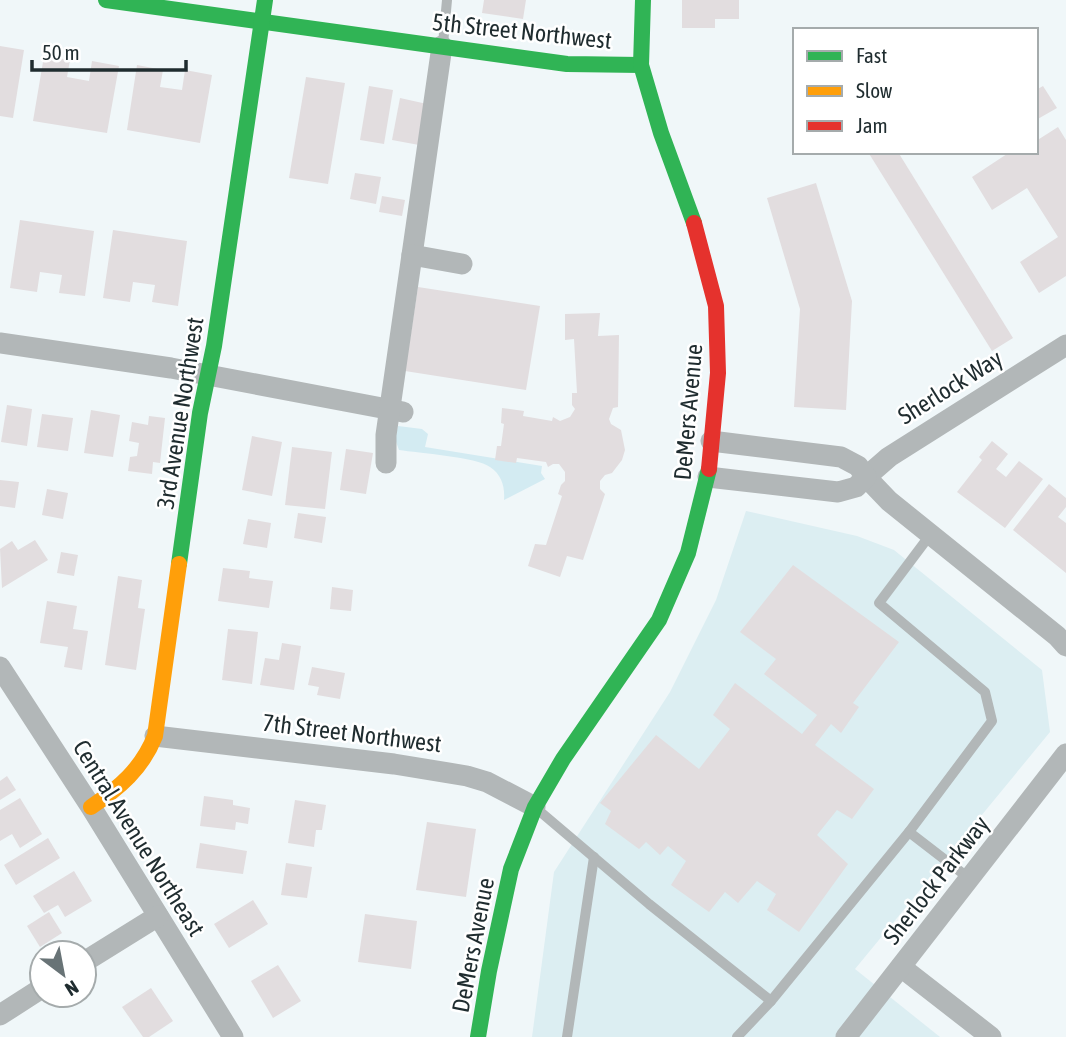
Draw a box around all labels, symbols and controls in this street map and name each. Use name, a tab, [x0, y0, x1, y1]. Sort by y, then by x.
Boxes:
street label: 5th Street Northwest	[431, 8, 613, 54]
scale bar	[32, 28, 186, 72]
legend	[793, 28, 1038, 154]
text: 50 m	[42, 40, 80, 64]
text: Fast	[856, 43, 887, 67]
text: Slow	[856, 78, 893, 102]
text: Jam	[856, 113, 888, 137]
street label: 3rd Avenue Northwest	[151, 315, 209, 511]
street label: DeMers Avenue	[669, 343, 707, 481]
street label: Sherlock Way	[893, 344, 1007, 430]
street label: 7th Street Northwest	[261, 709, 443, 757]
street label: Central Avenue Northeast	[68, 735, 210, 941]
street label: Sherlock Parkway	[878, 811, 994, 949]
street label: DeMers Avenue	[447, 875, 499, 1015]
north arrow	[28, 939, 98, 1009]
text: N	[61, 976, 83, 1001]

